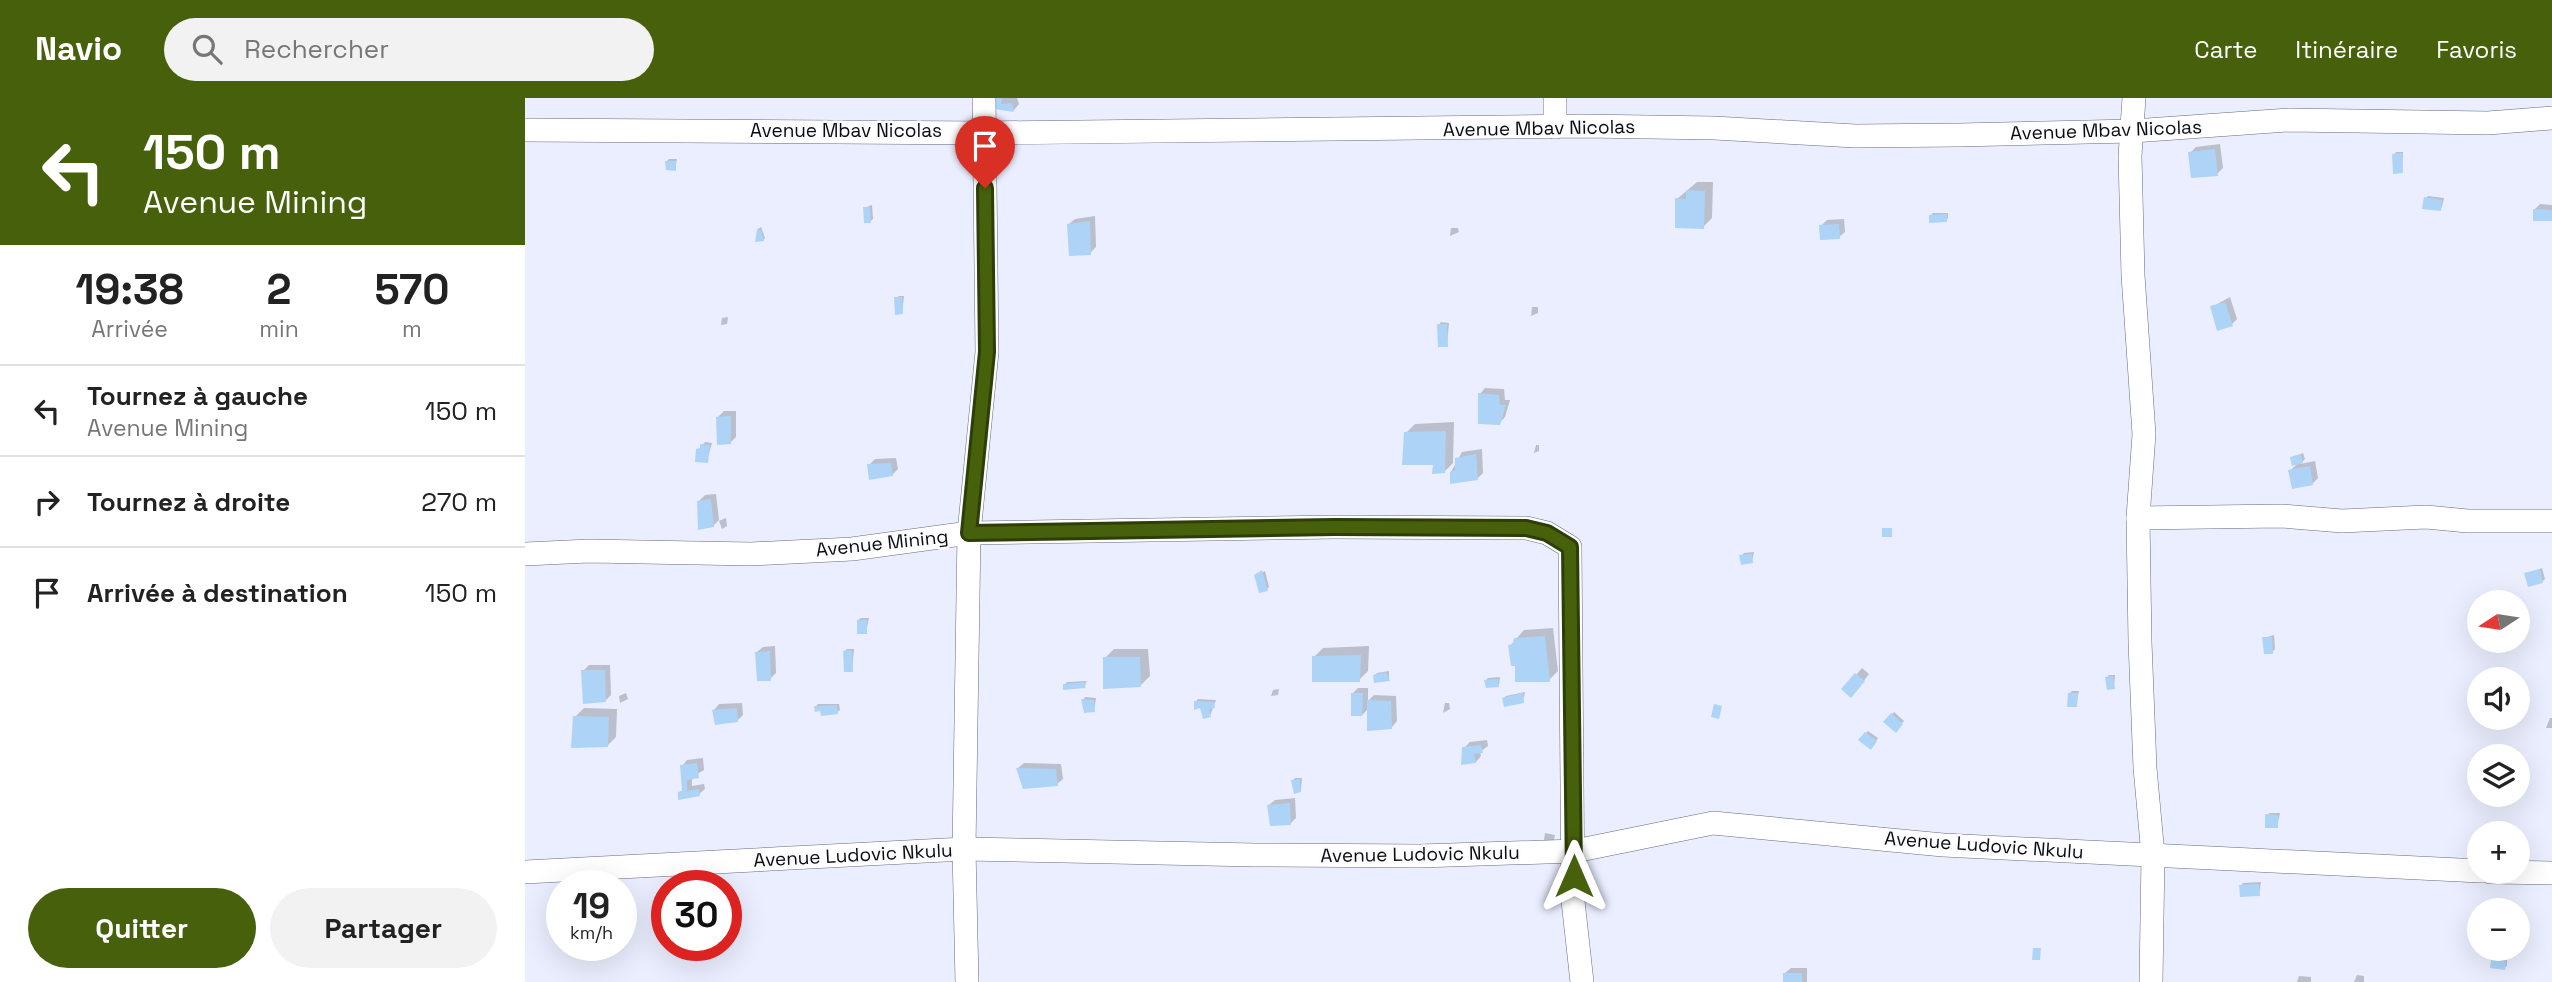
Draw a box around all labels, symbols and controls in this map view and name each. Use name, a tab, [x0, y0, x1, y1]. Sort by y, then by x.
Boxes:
search box	[164, 18, 654, 81]
text: Navio	[35, 28, 122, 70]
icon: search	[188, 30, 226, 68]
text: Rechercher	[244, 32, 389, 66]
text: Carte	[2194, 34, 2257, 65]
text: Itinéraire	[2295, 34, 2398, 65]
text: Favoris	[2436, 34, 2517, 65]
street label: Avenue Mbav Nicolas	[1443, 114, 1635, 142]
street label: Avenue Mbav Nicolas	[2010, 114, 2202, 146]
pin	[955, 116, 1015, 188]
street label: Avenue Mbav Nicolas	[750, 118, 942, 143]
text: 150 m	[143, 121, 281, 183]
icon: left	[28, 126, 119, 217]
icon: arrive	[966, 127, 1004, 165]
text: Avenue Mining	[143, 182, 367, 222]
text: 19:38	[76, 263, 184, 316]
text: 2	[267, 263, 292, 316]
text: 570	[374, 263, 449, 316]
text: Arrivée	[91, 314, 168, 344]
text: min	[259, 314, 299, 344]
text: m	[402, 314, 422, 344]
text: Tournez à gauche	[87, 379, 308, 413]
icon: left	[28, 392, 66, 430]
text: 150 m	[425, 394, 497, 428]
text: Avenue Mining	[87, 413, 248, 443]
icon: right	[28, 483, 66, 521]
text: Tournez à droite	[87, 485, 290, 519]
text: 270 m	[421, 485, 497, 519]
street label: Avenue Mining	[814, 524, 950, 562]
icon: arrive	[28, 574, 66, 612]
text: Arrivée à destination	[87, 576, 348, 610]
text: 150 m	[425, 576, 497, 610]
north arrow	[2467, 590, 2531, 653]
map controls	[2467, 590, 2530, 961]
button: sound	[2467, 667, 2530, 730]
button: layers	[2467, 744, 2530, 807]
button: +	[2467, 821, 2530, 884]
street label: Avenue Ludovic Nkulu	[1884, 826, 2084, 864]
street label: Avenue Ludovic Nkulu	[753, 837, 953, 873]
position arrow	[1537, 839, 1611, 913]
street label: Avenue Ludovic Nkulu	[1320, 840, 1520, 868]
speed limit sign: 30	[651, 870, 742, 961]
text: 19	[573, 884, 610, 928]
button: Quitter	[28, 888, 256, 968]
button: Partager	[270, 888, 497, 968]
button: −	[2467, 898, 2530, 961]
text: km/h	[570, 921, 613, 944]

